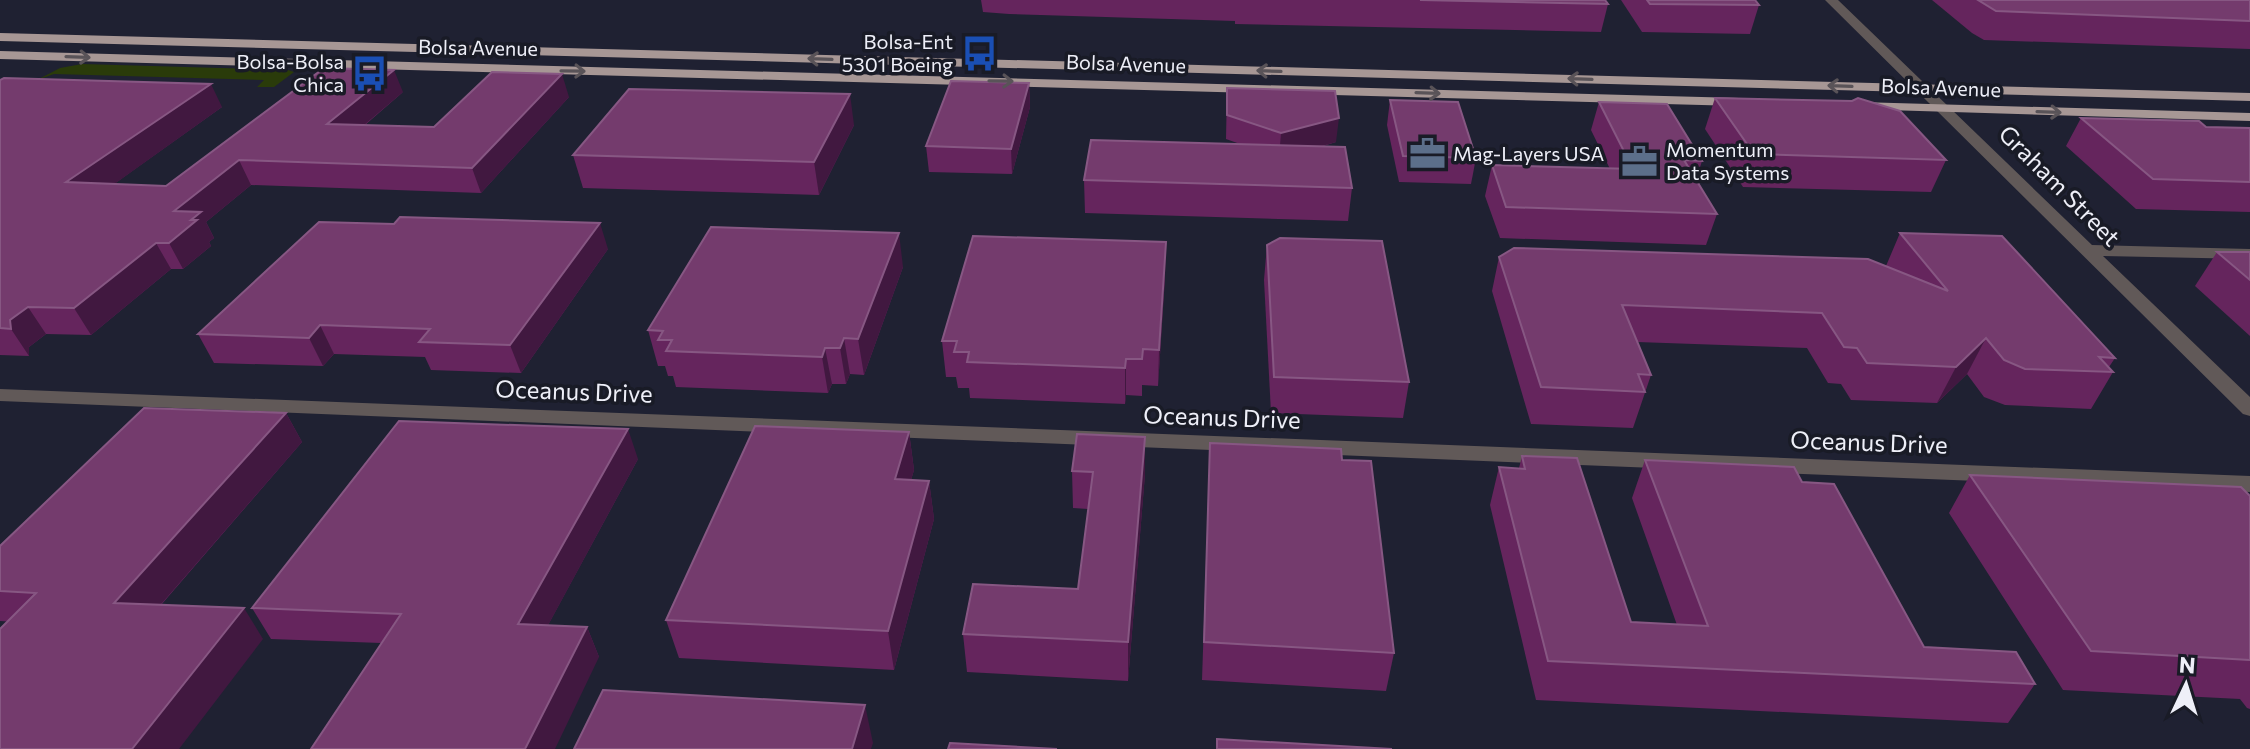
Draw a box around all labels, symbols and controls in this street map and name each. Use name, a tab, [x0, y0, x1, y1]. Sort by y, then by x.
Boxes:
place label: Bolsa-Ent 5301 Boeing	[842, 29, 953, 76]
street label: Bolsa Avenue	[418, 34, 538, 60]
bus stop icon: Bolsa-Ent 5301 Boeing	[960, 34, 998, 72]
one-way arrow	[64, 49, 91, 64]
place label: Bolsa-Bolsa Chica	[237, 49, 344, 96]
street label: Bolsa Avenue	[1066, 49, 1186, 77]
one-way arrow	[807, 51, 834, 66]
bus stop icon: Bolsa-Bolsa Chica	[351, 55, 389, 93]
one-way arrow	[559, 63, 586, 78]
one-way arrow	[1256, 63, 1283, 78]
one-way arrow	[1567, 71, 1594, 86]
one-way arrow	[987, 73, 1014, 88]
street label: Bolsa Avenue	[1881, 73, 2001, 101]
one-way arrow	[1827, 78, 1854, 93]
one-way arrow	[1414, 85, 1441, 100]
one-way arrow	[2035, 104, 2062, 119]
street label: Graham Street	[1994, 118, 2127, 252]
office icon: Mag-Layers USA	[1408, 135, 1446, 173]
place label: Momentum Data Systems	[1666, 137, 1789, 184]
place label: Mag-Layers USA	[1453, 141, 1604, 165]
office icon: Momentum Data Systems	[1621, 142, 1659, 180]
street label: Oceanus Drive	[495, 373, 653, 408]
street label: Oceanus Drive	[1143, 399, 1301, 434]
street label: Oceanus Drive	[1790, 424, 1948, 459]
north arrow	[2146, 645, 2226, 725]
text: N	[2178, 651, 2197, 679]

